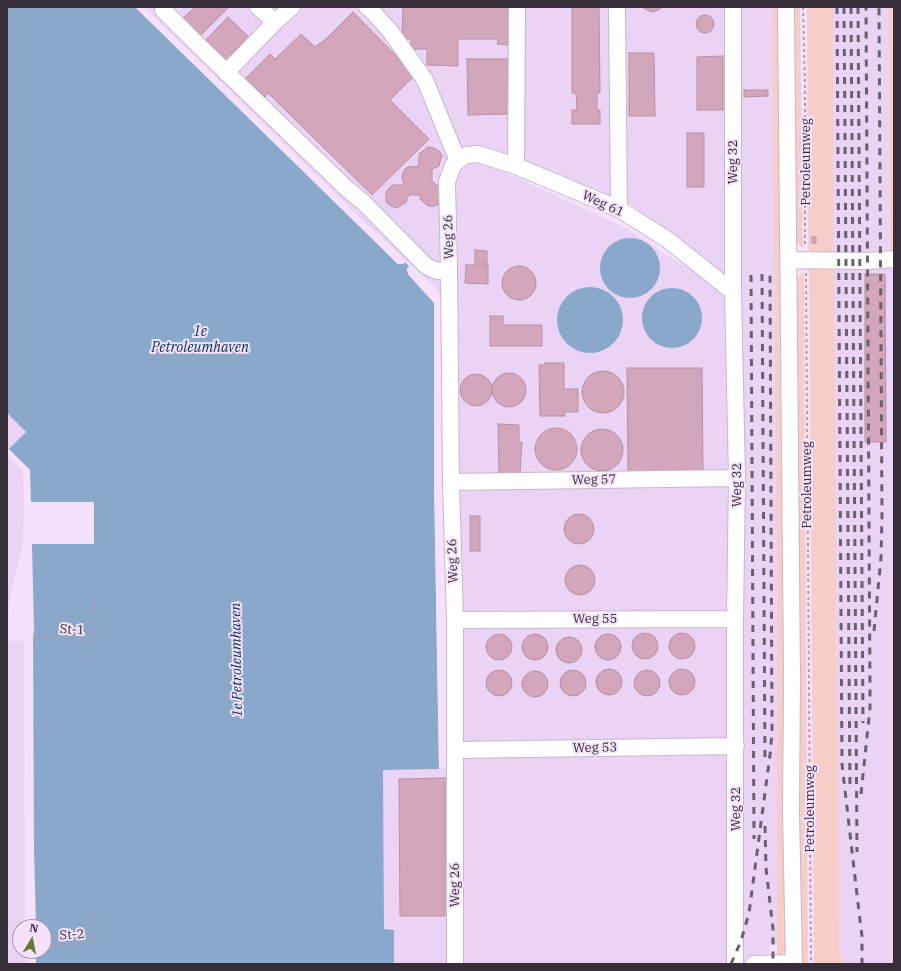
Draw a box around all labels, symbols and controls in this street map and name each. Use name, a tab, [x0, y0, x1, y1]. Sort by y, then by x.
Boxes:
street label: Petroleumweg	[798, 118, 814, 206]
street label: Weg 32	[725, 140, 741, 184]
street label: Weg 61	[579, 187, 627, 221]
street label: Weg 26	[440, 214, 458, 260]
water label: 1e Petroleumhaven	[151, 324, 249, 356]
street label: Petroleumweg	[799, 441, 815, 529]
street label: Weg 32	[729, 463, 745, 507]
street label: Weg 57	[572, 472, 616, 488]
street label: Weg 26	[444, 538, 462, 584]
water label: 1e Petroleumhaven	[228, 603, 246, 717]
street label: Weg 55	[573, 611, 617, 627]
street label: St-1	[59, 622, 85, 638]
street label: Weg 53	[573, 740, 617, 756]
street label: Petroleumweg	[802, 765, 818, 853]
street label: Weg 32	[728, 787, 744, 831]
street label: Weg 26	[447, 863, 463, 907]
north arrow	[12, 919, 52, 959]
text: N	[28, 921, 39, 936]
street label: St-2	[59, 926, 85, 944]

